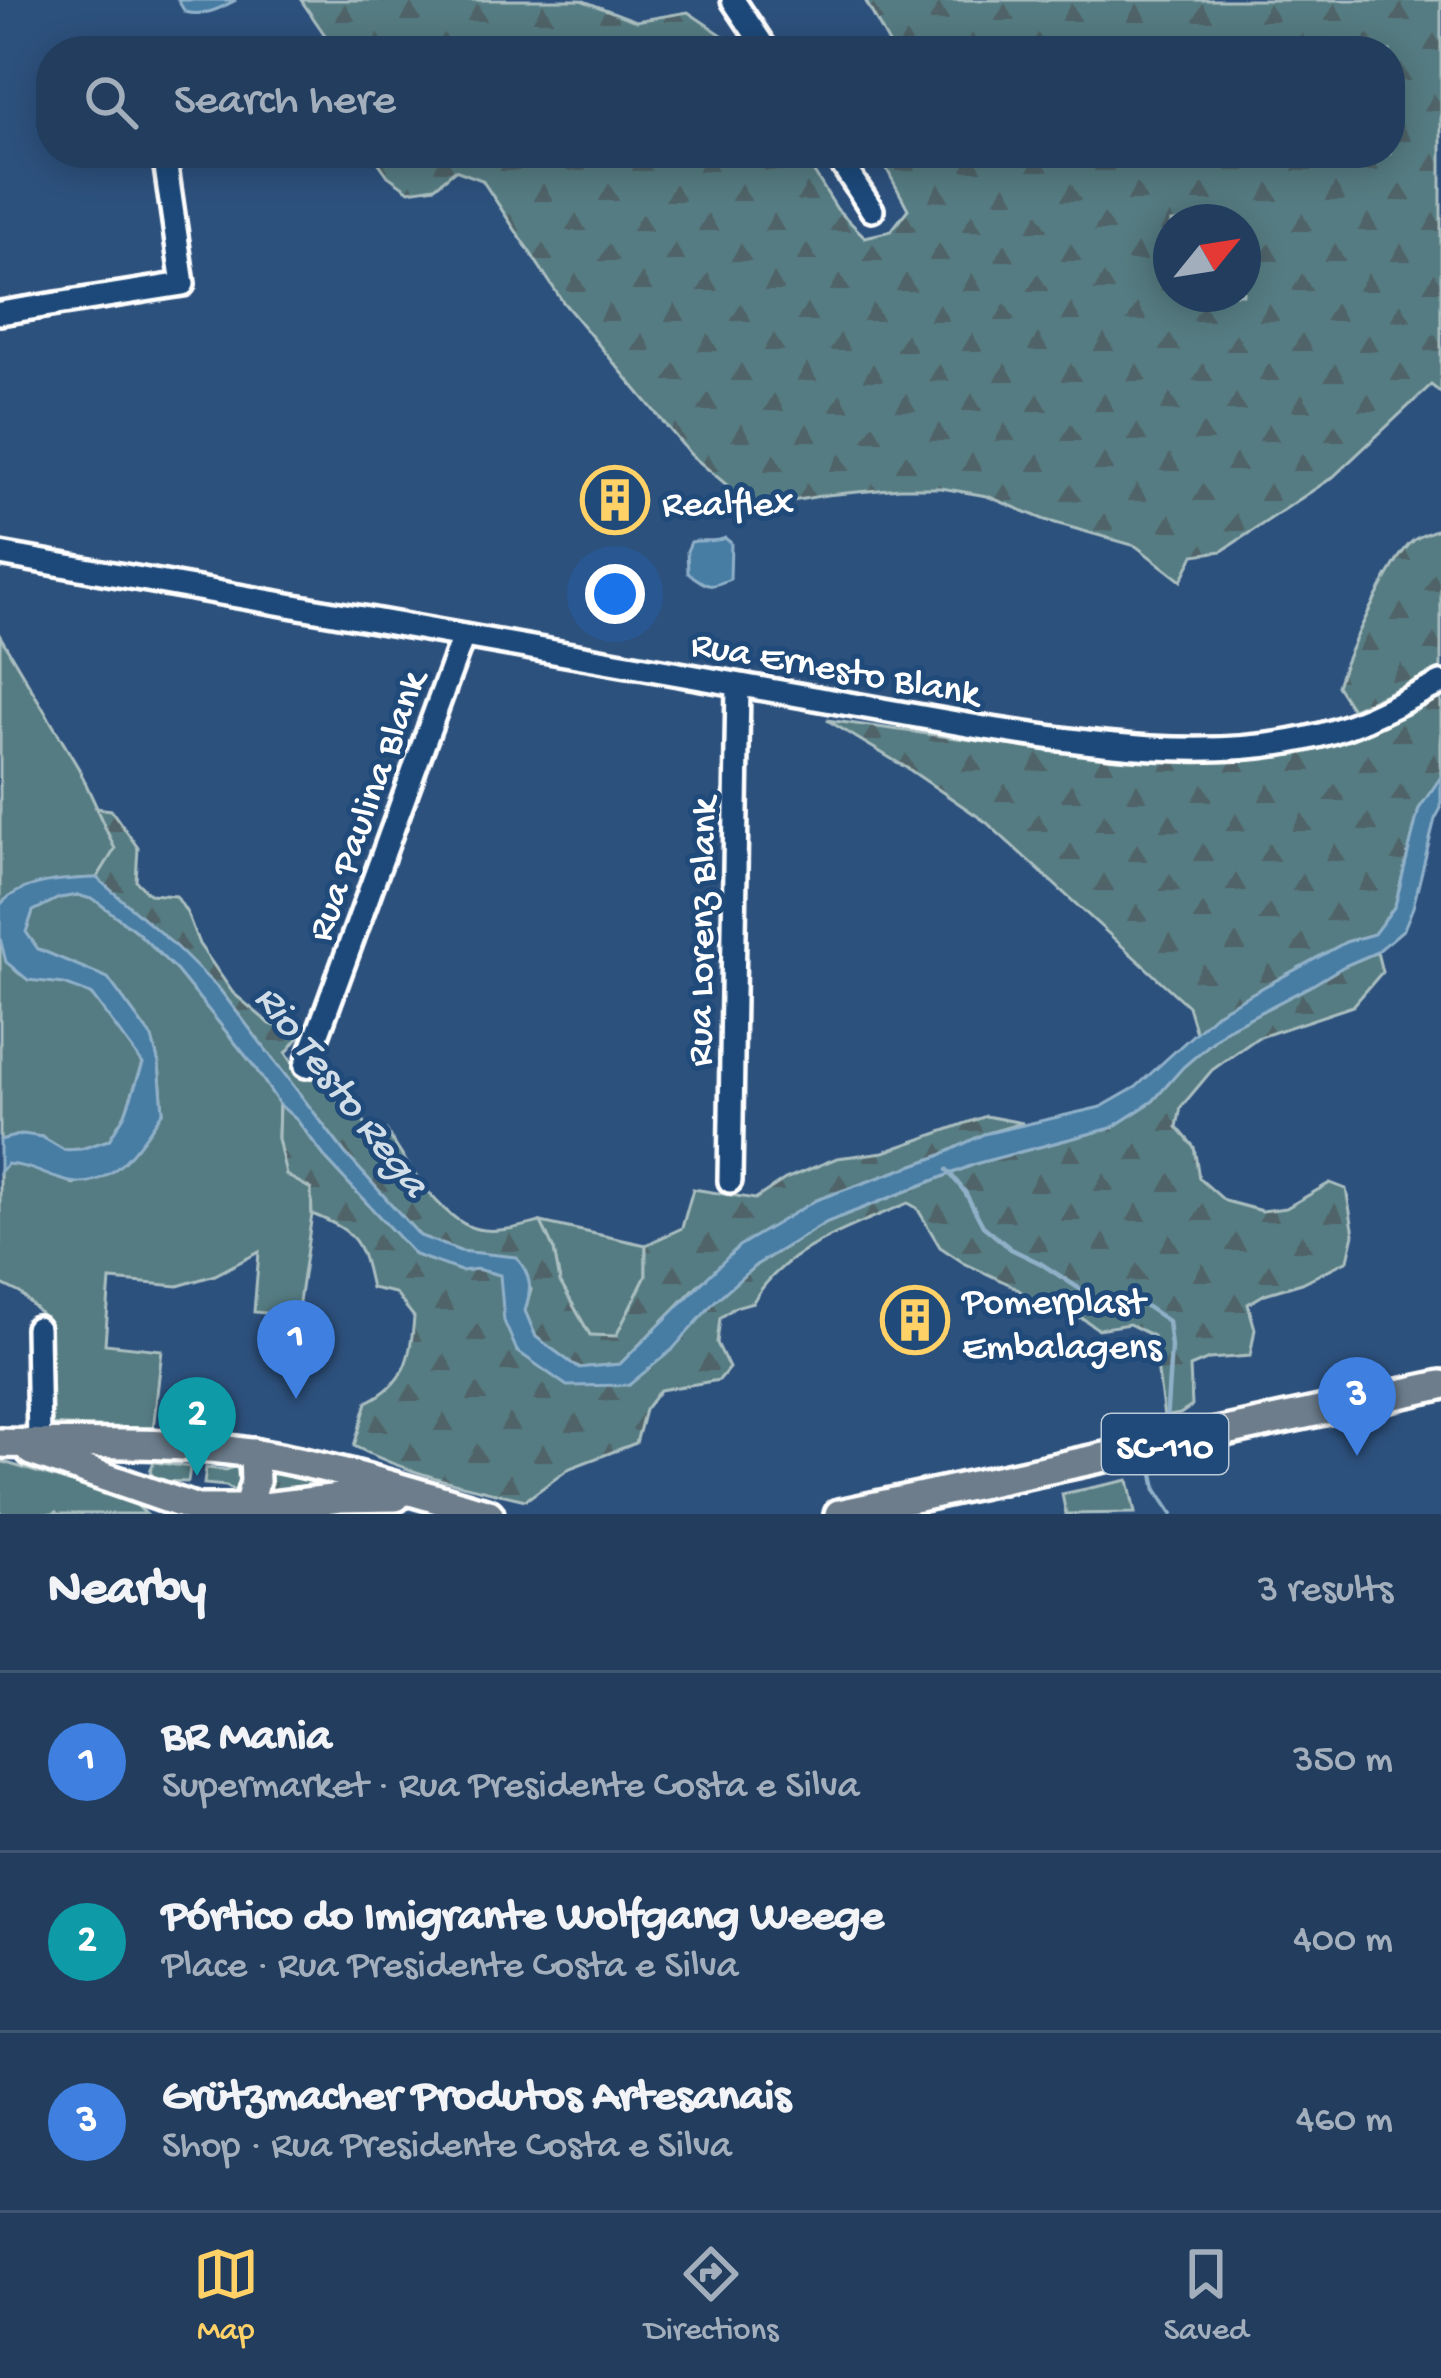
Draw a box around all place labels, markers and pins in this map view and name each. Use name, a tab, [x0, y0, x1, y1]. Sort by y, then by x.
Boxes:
building icon: Realflex	[580, 465, 650, 535]
place label: Realflex	[662, 484, 794, 530]
place label: Pomerplast Embalagens	[960, 1282, 1163, 1373]
building icon: Pomerplast Embalagens	[880, 1285, 950, 1355]
pin: 1	[257, 1300, 335, 1399]
pin: 3	[1318, 1357, 1396, 1456]
pin: 2	[158, 1377, 236, 1476]

